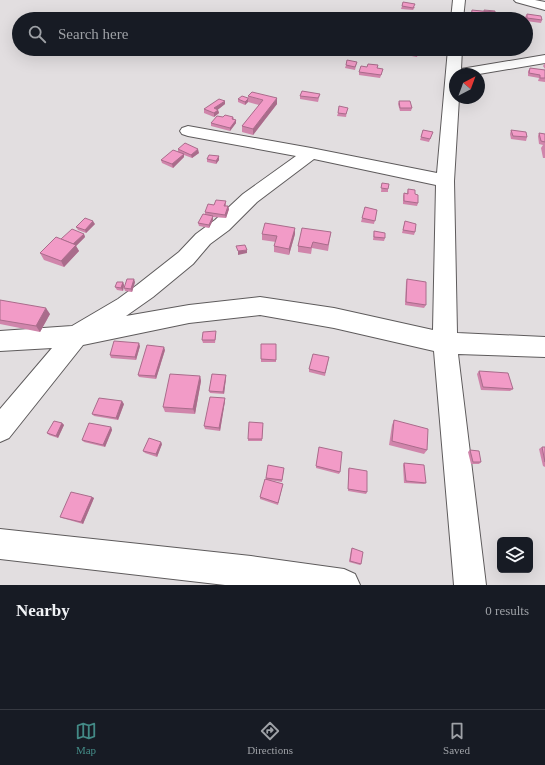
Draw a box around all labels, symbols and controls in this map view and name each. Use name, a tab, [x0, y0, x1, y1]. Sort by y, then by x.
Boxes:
search box	[12, 12, 533, 56]
icon: search	[26, 23, 48, 45]
text: Search here	[58, 26, 128, 42]
north arrow	[449, 68, 485, 104]
map controls	[497, 537, 533, 573]
button: layers	[497, 537, 533, 573]
text: Nearby	[16, 601, 70, 620]
text: 0 results	[485, 603, 529, 618]
tab: Map	[75, 720, 97, 756]
tab: Directions	[247, 720, 293, 756]
tab: Saved	[443, 720, 470, 756]

